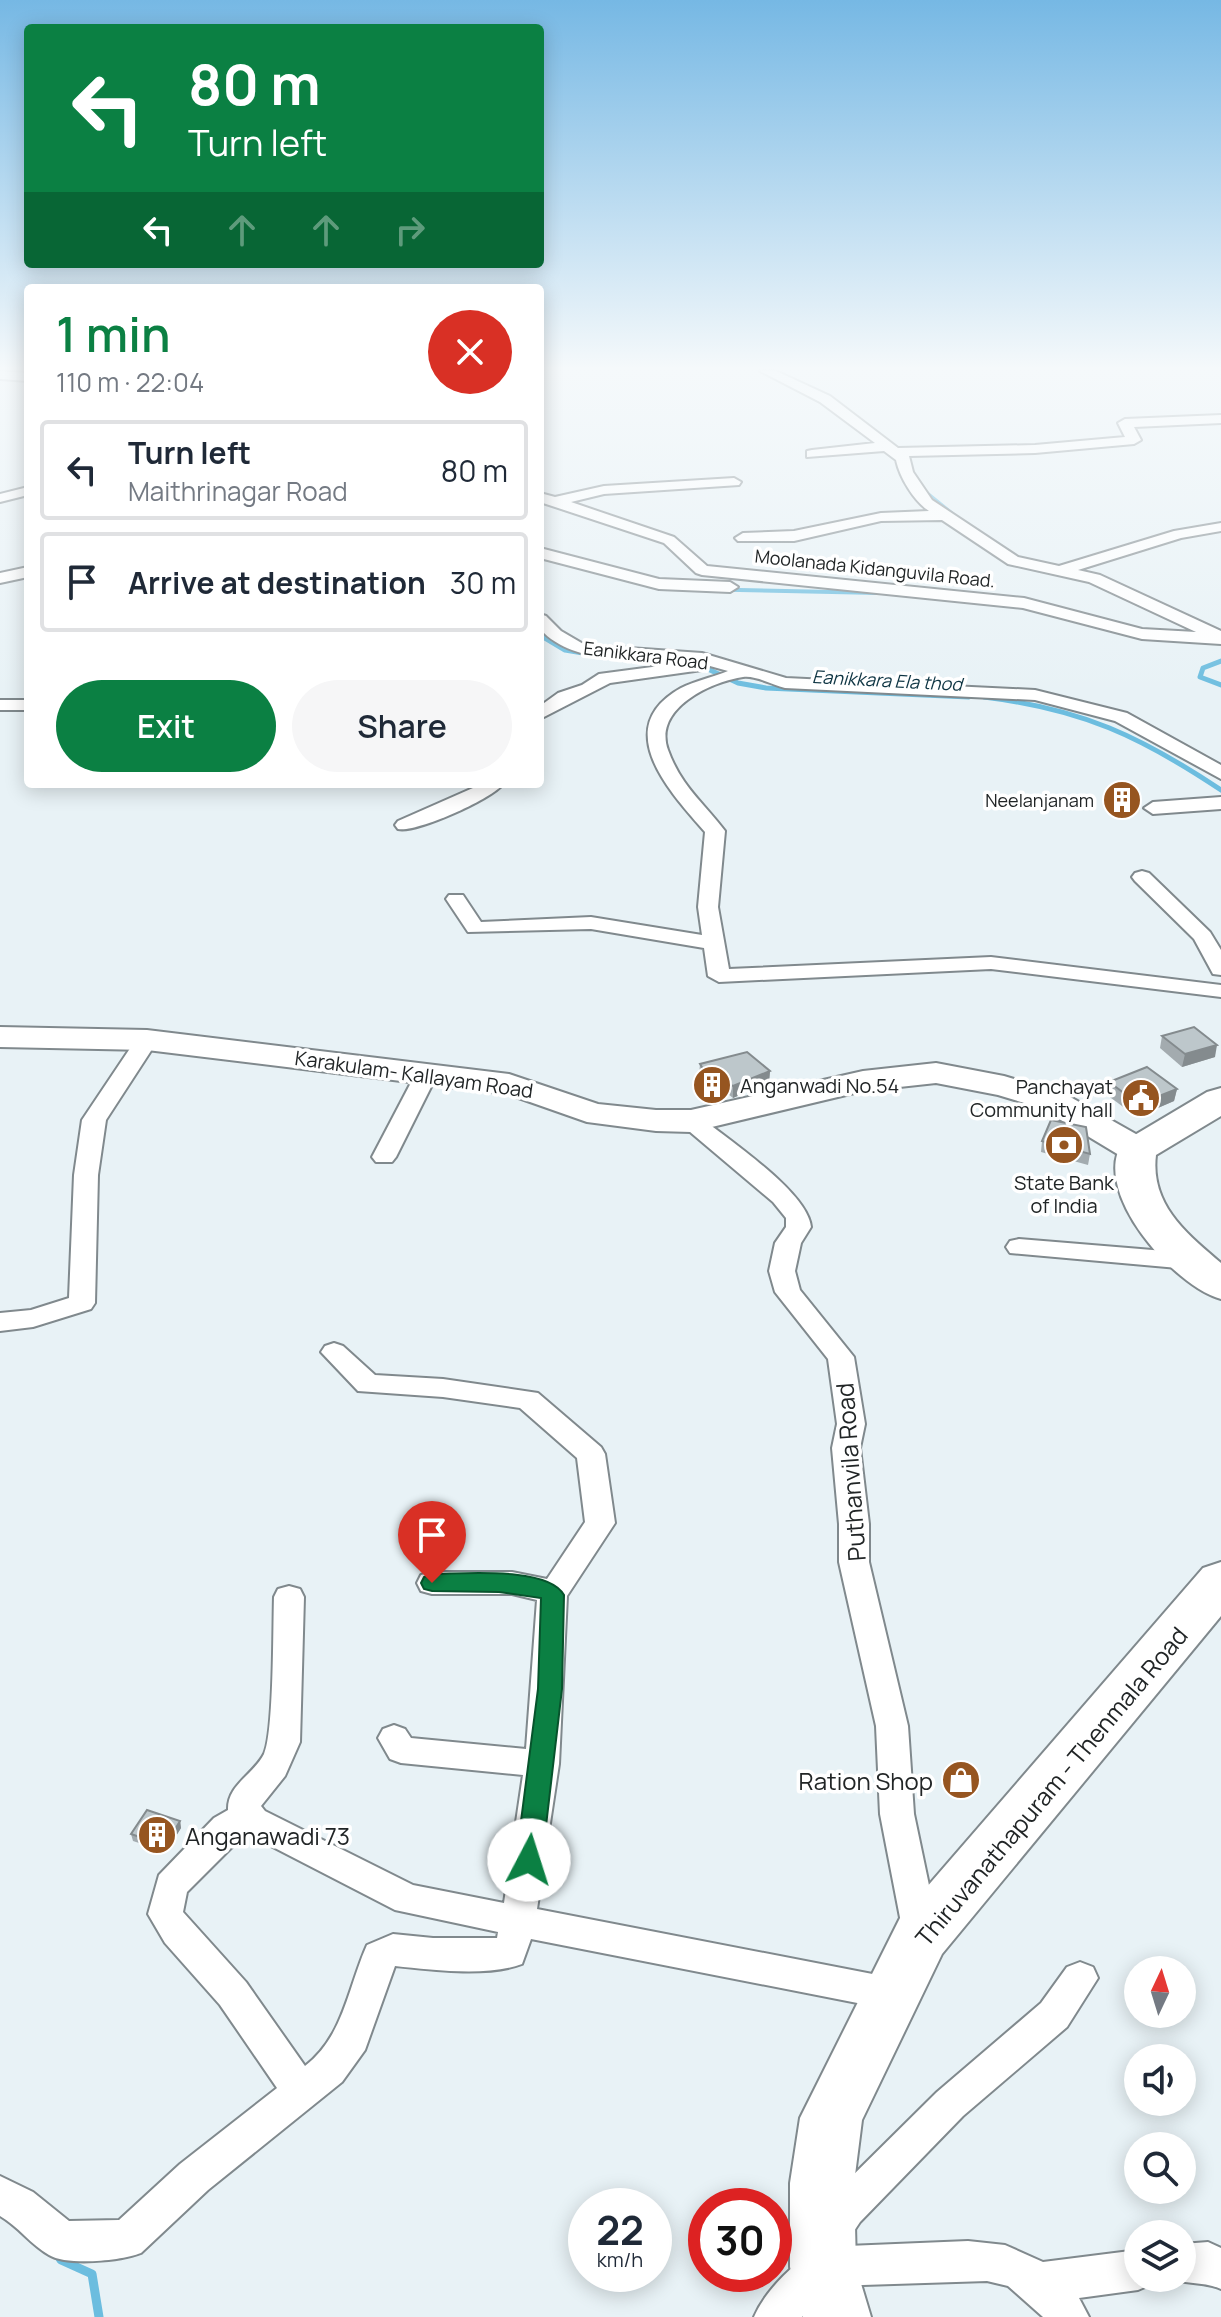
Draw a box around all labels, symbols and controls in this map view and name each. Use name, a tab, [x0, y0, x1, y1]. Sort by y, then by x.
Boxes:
text: 80 m	[188, 45, 321, 122]
icon: left	[56, 56, 160, 160]
text: Turn left	[188, 118, 327, 167]
icon: left	[136, 208, 180, 252]
icon: ahead	[220, 208, 264, 252]
icon: ahead	[304, 208, 348, 252]
icon: right	[388, 208, 432, 252]
text: 1 min	[56, 301, 170, 366]
button: close	[428, 310, 512, 394]
text: 110 m · 22:04	[56, 364, 204, 400]
text: Turn left	[128, 432, 251, 473]
icon: left	[60, 448, 104, 492]
text: 80 m	[441, 450, 508, 491]
text: Maithrinagar Road	[128, 473, 348, 509]
street label: Moolanada Kidanguvila Road.	[754, 543, 996, 593]
icon: arrive	[60, 560, 104, 604]
text: Arrive at destination	[128, 562, 426, 603]
text: 30 m	[450, 562, 516, 603]
street label: Eanikkara Road	[582, 635, 710, 675]
water label: Eanikkara Ela thod	[811, 664, 965, 696]
button: Exit	[56, 680, 276, 772]
button: Share	[292, 680, 512, 772]
building icon: Neelanjanam	[1101, 779, 1143, 821]
place label: Neelanjanam	[985, 788, 1094, 812]
street label: Karakulam- Kallayam Road	[293, 1044, 535, 1104]
building icon: Anganwadi No.54	[691, 1064, 733, 1106]
place label: Anganwadi No.54	[740, 1072, 899, 1099]
place label: Panchayat Community hall	[970, 1073, 1113, 1123]
public building icon: Panchayat Community hall	[1120, 1077, 1162, 1119]
bank icon: State Bank of India	[1043, 1124, 1085, 1166]
place label: State Bank of India	[1014, 1169, 1115, 1219]
street label: Puthanvila Road	[827, 1382, 873, 1562]
pin	[398, 1501, 466, 1583]
icon: arrive	[410, 1513, 454, 1557]
street label: Thiruvanathapuram - Thenmala Road	[907, 1619, 1195, 1953]
shop icon: Ration Shop	[940, 1759, 982, 1801]
place label: Ration Shop	[799, 1764, 933, 1797]
building icon: Anganawadi 73	[136, 1814, 178, 1856]
position arrow	[487, 1818, 571, 1902]
place label: Anganawadi 73	[185, 1819, 350, 1852]
north arrow	[1124, 1956, 1196, 2028]
map controls	[1124, 1956, 1196, 2292]
button: sound	[1124, 2044, 1196, 2116]
button: search	[1124, 2132, 1196, 2204]
speed limit sign: 30	[688, 2188, 792, 2292]
text: 22	[596, 2202, 644, 2257]
button: layers	[1124, 2220, 1196, 2292]
text: km/h	[597, 2246, 643, 2273]

